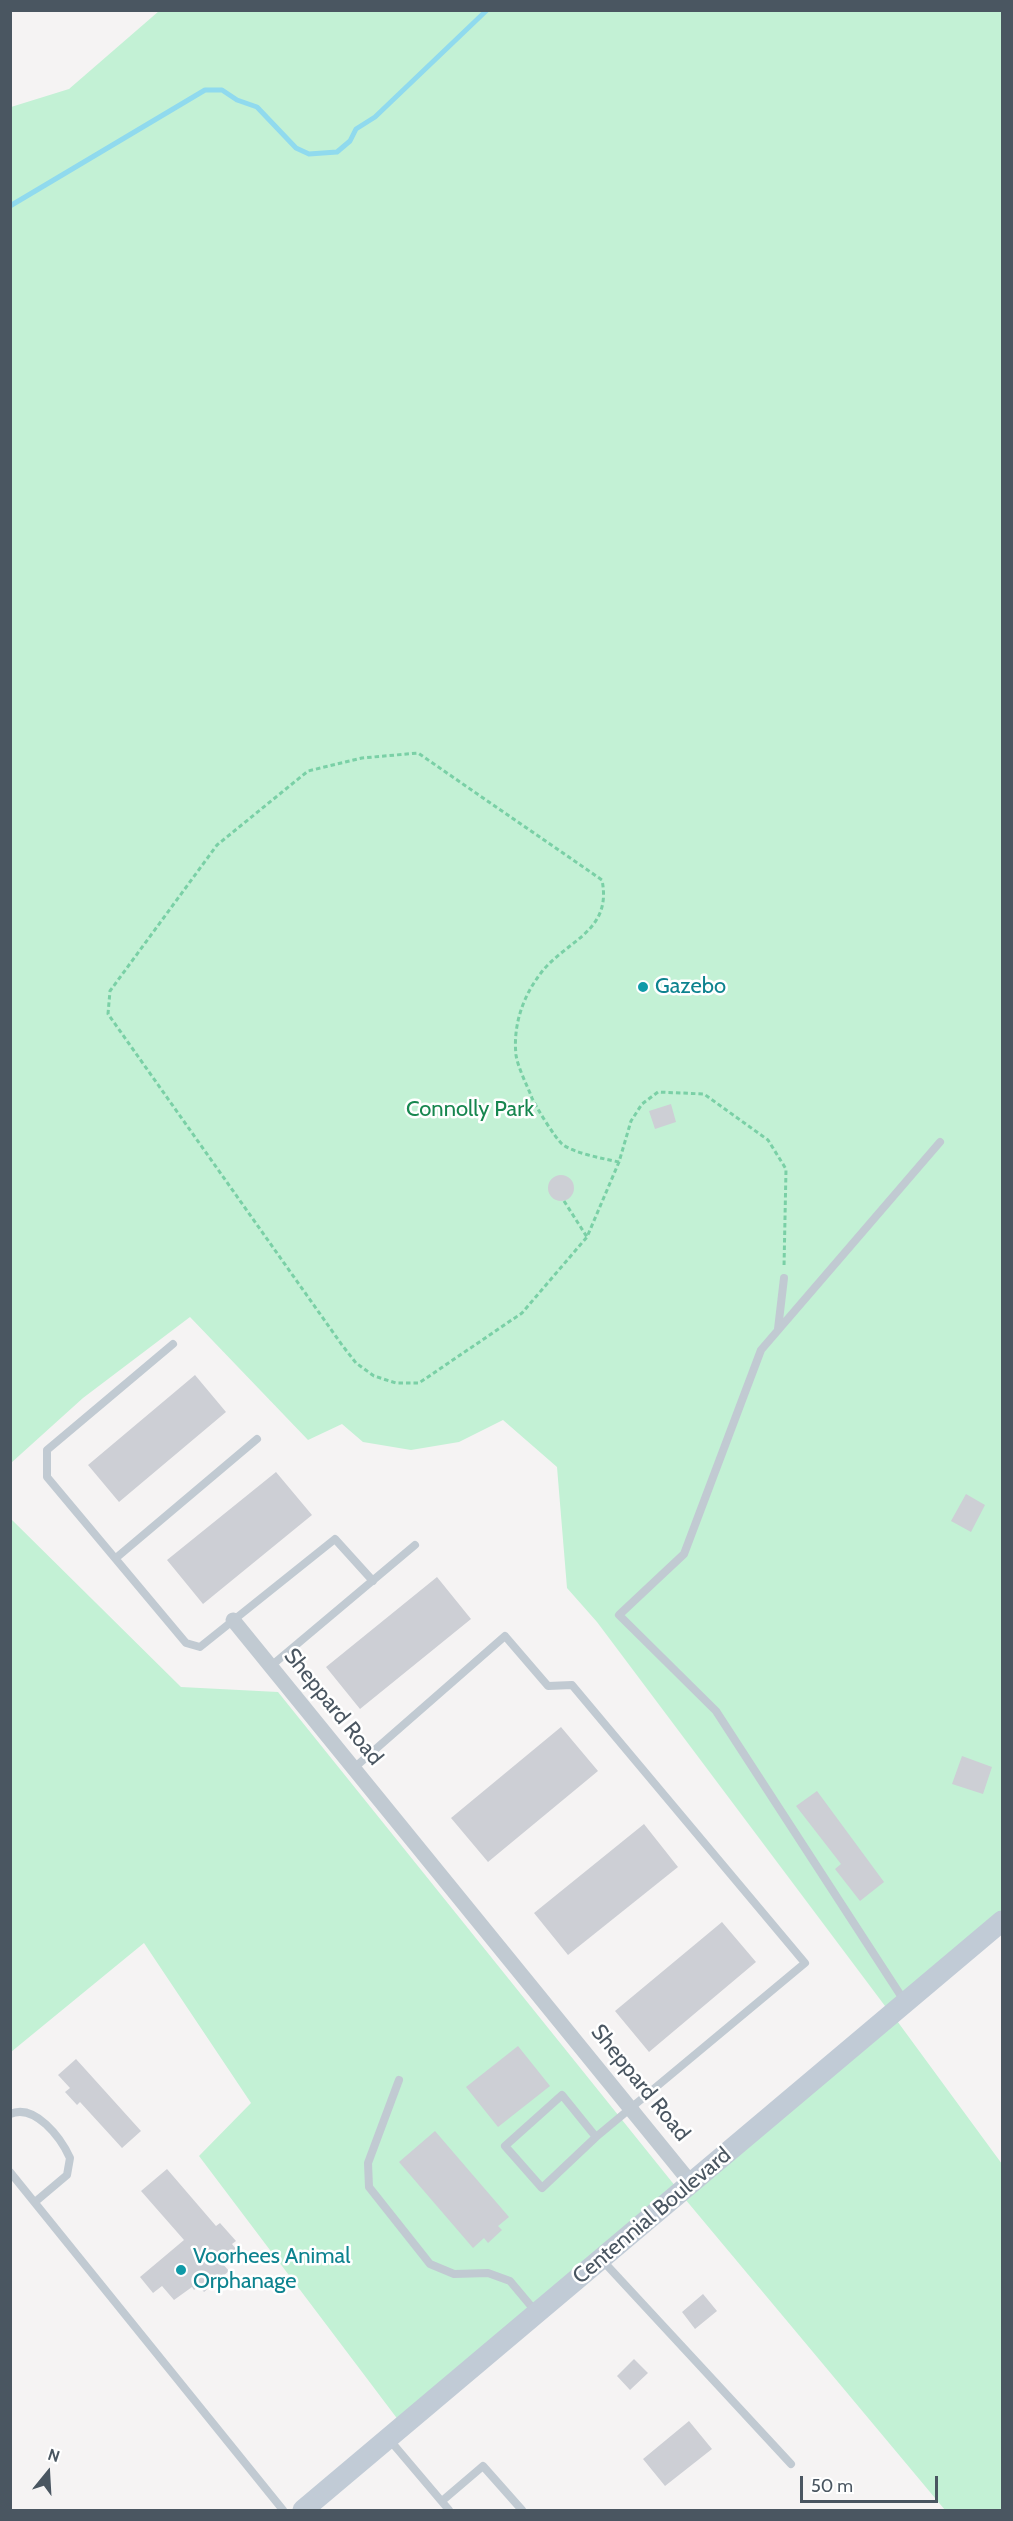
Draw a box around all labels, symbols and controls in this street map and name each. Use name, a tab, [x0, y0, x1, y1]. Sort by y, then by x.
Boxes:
place label: Gazebo	[655, 974, 726, 1000]
marker: Gazebo	[636, 980, 650, 994]
park label: Connolly Park	[406, 1097, 534, 1123]
street label: Sheppard Road	[278, 1643, 388, 1771]
street label: Sheppard Road	[585, 2019, 695, 2147]
street label: Centennial Boulevard	[568, 2142, 736, 2290]
place label: Voorhees Animal Orphanage	[193, 2244, 350, 2296]
marker: Voorhees Animal Orphanage	[174, 2263, 188, 2277]
north arrow	[18, 2443, 78, 2503]
text: N	[45, 2445, 62, 2466]
scale bar	[803, 2464, 941, 2502]
text: 50 m	[811, 2475, 853, 2497]

